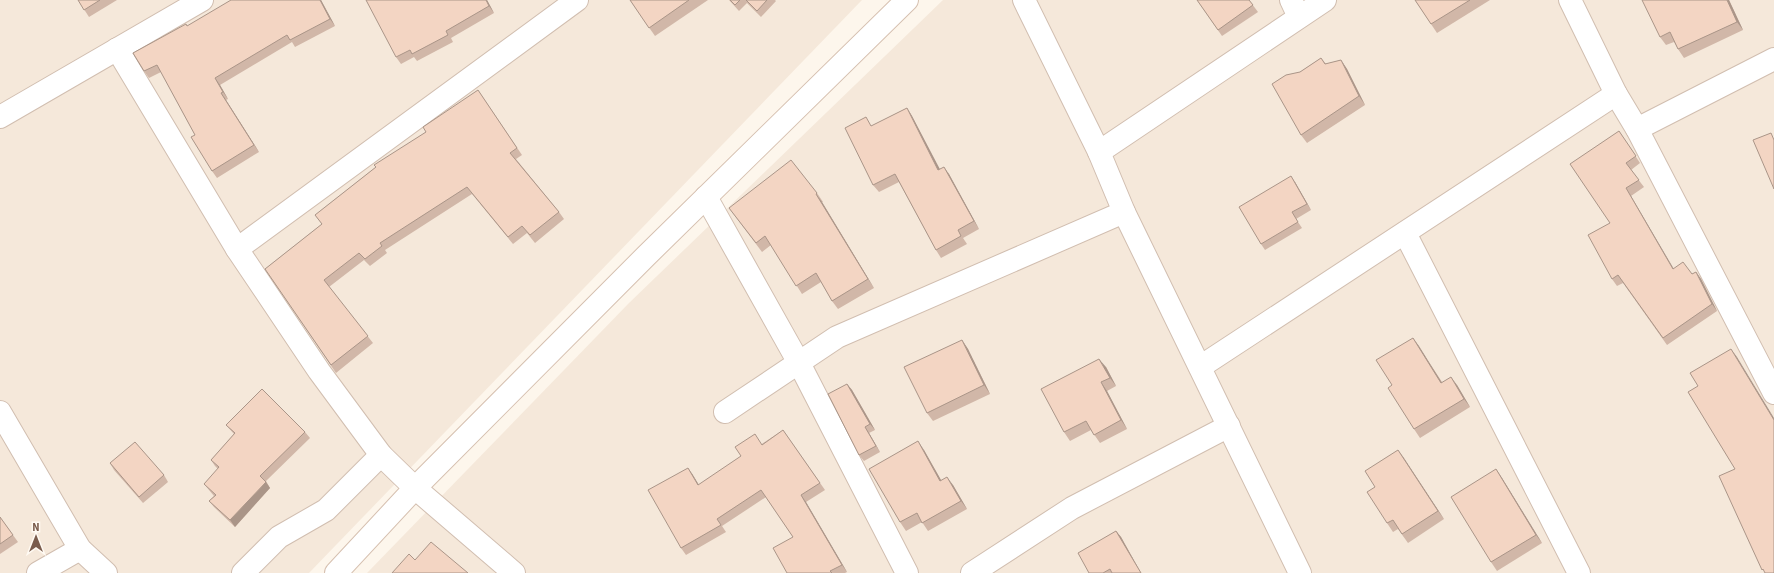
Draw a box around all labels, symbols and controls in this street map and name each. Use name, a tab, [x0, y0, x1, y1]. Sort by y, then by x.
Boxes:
north arrow	[16, 517, 56, 557]
text: N	[32, 520, 40, 535]

